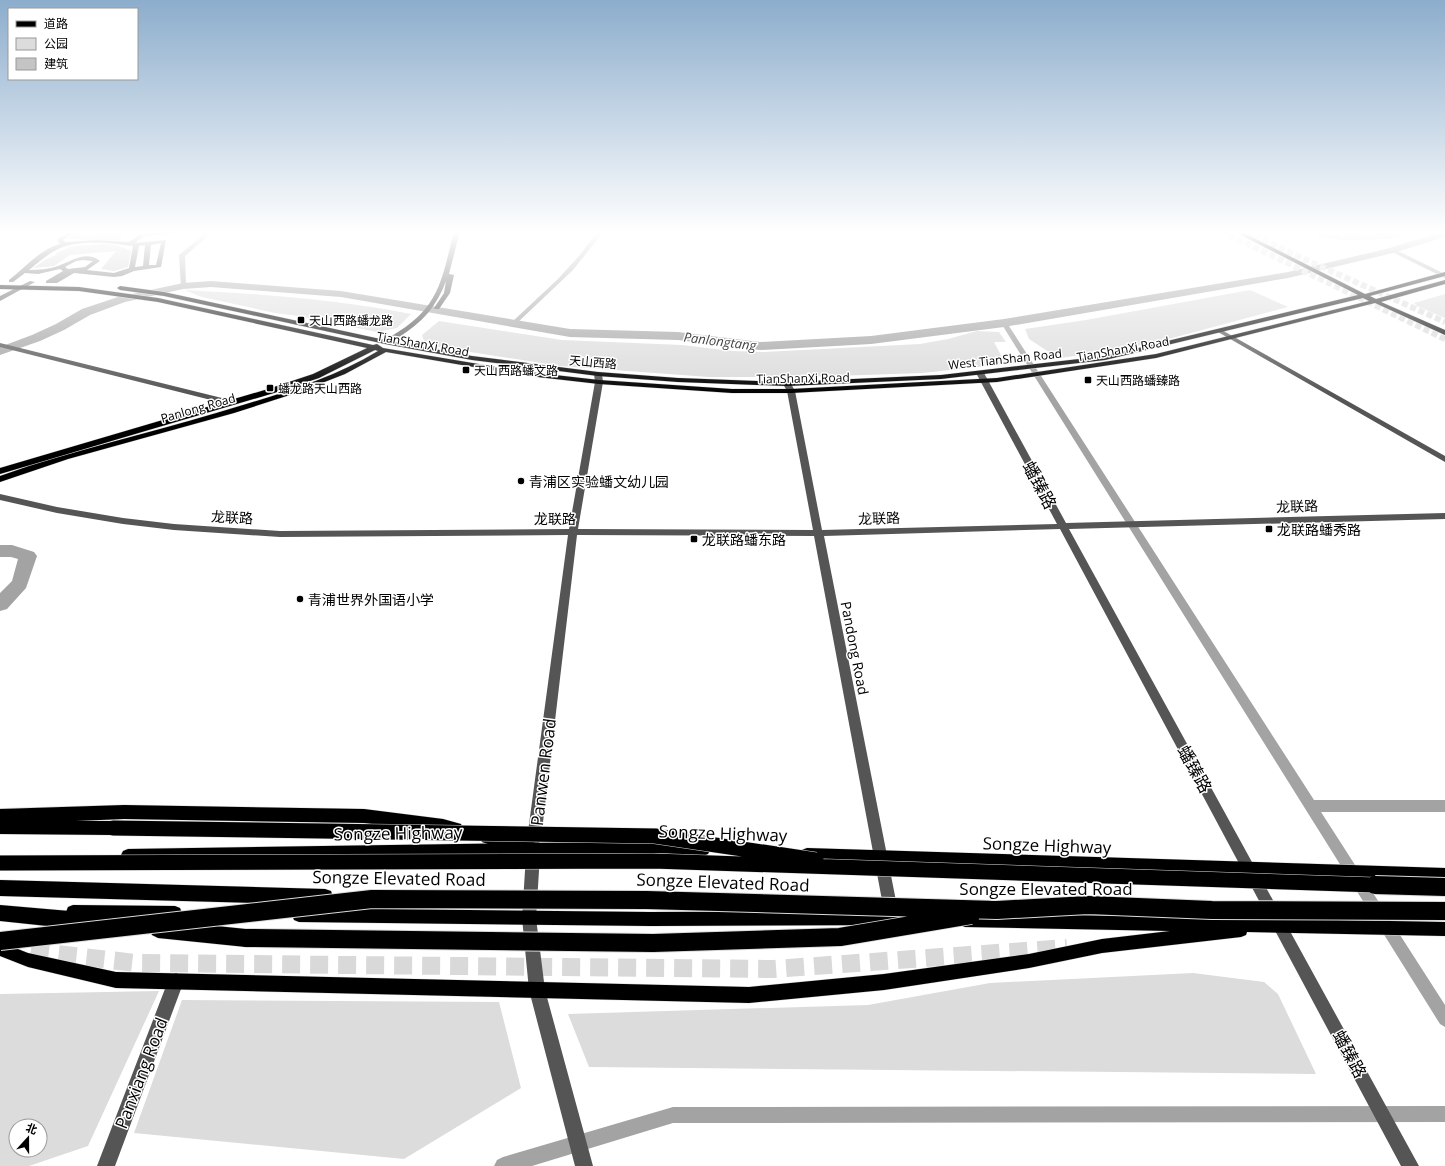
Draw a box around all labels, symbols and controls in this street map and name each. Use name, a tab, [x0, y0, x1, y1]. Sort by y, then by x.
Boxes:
legend	[8, 8, 138, 80]
text: 道路	[44, 15, 68, 32]
text: 公园	[44, 35, 68, 52]
text: 建筑	[44, 55, 68, 72]
place label: 天山西路蟠龙路	[309, 312, 393, 329]
marker: 天山西路蟠龙路	[296, 315, 306, 325]
street label: TianShanXi Road	[376, 328, 470, 360]
water label: Panlongtang	[683, 328, 759, 355]
street label: TianShanXi Road	[1076, 333, 1170, 365]
street label: West TianShan Road	[947, 345, 1063, 373]
street label: 天山西路	[568, 351, 618, 373]
place label: 天山西路蟠文路	[474, 362, 558, 379]
marker: 天山西路蟠文路	[461, 365, 471, 375]
street label: TianShanXi Road	[756, 369, 850, 387]
place label: 天山西路蟠臻路	[1096, 372, 1180, 389]
marker: 天山西路蟠臻路	[1083, 375, 1093, 385]
place label: 蟠龙路天山西路	[278, 380, 362, 397]
marker: 蟠龙路天山西路	[265, 383, 275, 393]
street label: Panlong Road	[159, 389, 237, 427]
street label: 蟠臻路	[1018, 457, 1062, 513]
place label: 青浦区实验蟠文幼儿园	[529, 472, 669, 491]
marker: 青浦区实验蟠文幼儿园	[516, 476, 526, 486]
street label: 龙联路	[1276, 496, 1318, 516]
street label: 龙联路	[211, 506, 253, 528]
street label: 龙联路	[858, 508, 900, 528]
street label: 龙联路	[534, 509, 576, 528]
place label: 龙联路蟠秀路	[1277, 520, 1361, 539]
marker: 龙联路蟠秀路	[1264, 524, 1274, 534]
place label: 龙联路蟠东路	[702, 530, 786, 549]
marker: 龙联路蟠东路	[689, 534, 699, 544]
place label: 青浦世界外国语小学	[308, 590, 434, 609]
marker: 青浦世界外国语小学	[295, 594, 305, 604]
street label: Pandong Road	[837, 600, 873, 696]
street label: Panwen Road	[525, 717, 561, 827]
street label: 蟠臻路	[1173, 741, 1217, 797]
street label: Songze Highway	[658, 819, 788, 847]
street label: Songze Highway	[333, 820, 463, 846]
street label: Songze Highway	[982, 831, 1112, 859]
street label: Songze Elevated Road	[312, 865, 486, 891]
street label: Songze Elevated Road	[636, 867, 810, 897]
street label: Songze Elevated Road	[959, 877, 1133, 900]
street label: Panxiang Road	[109, 1014, 173, 1132]
street label: 蟠臻路	[1328, 1026, 1372, 1082]
north arrow	[8, 1118, 48, 1158]
text: 北	[24, 1119, 40, 1137]

